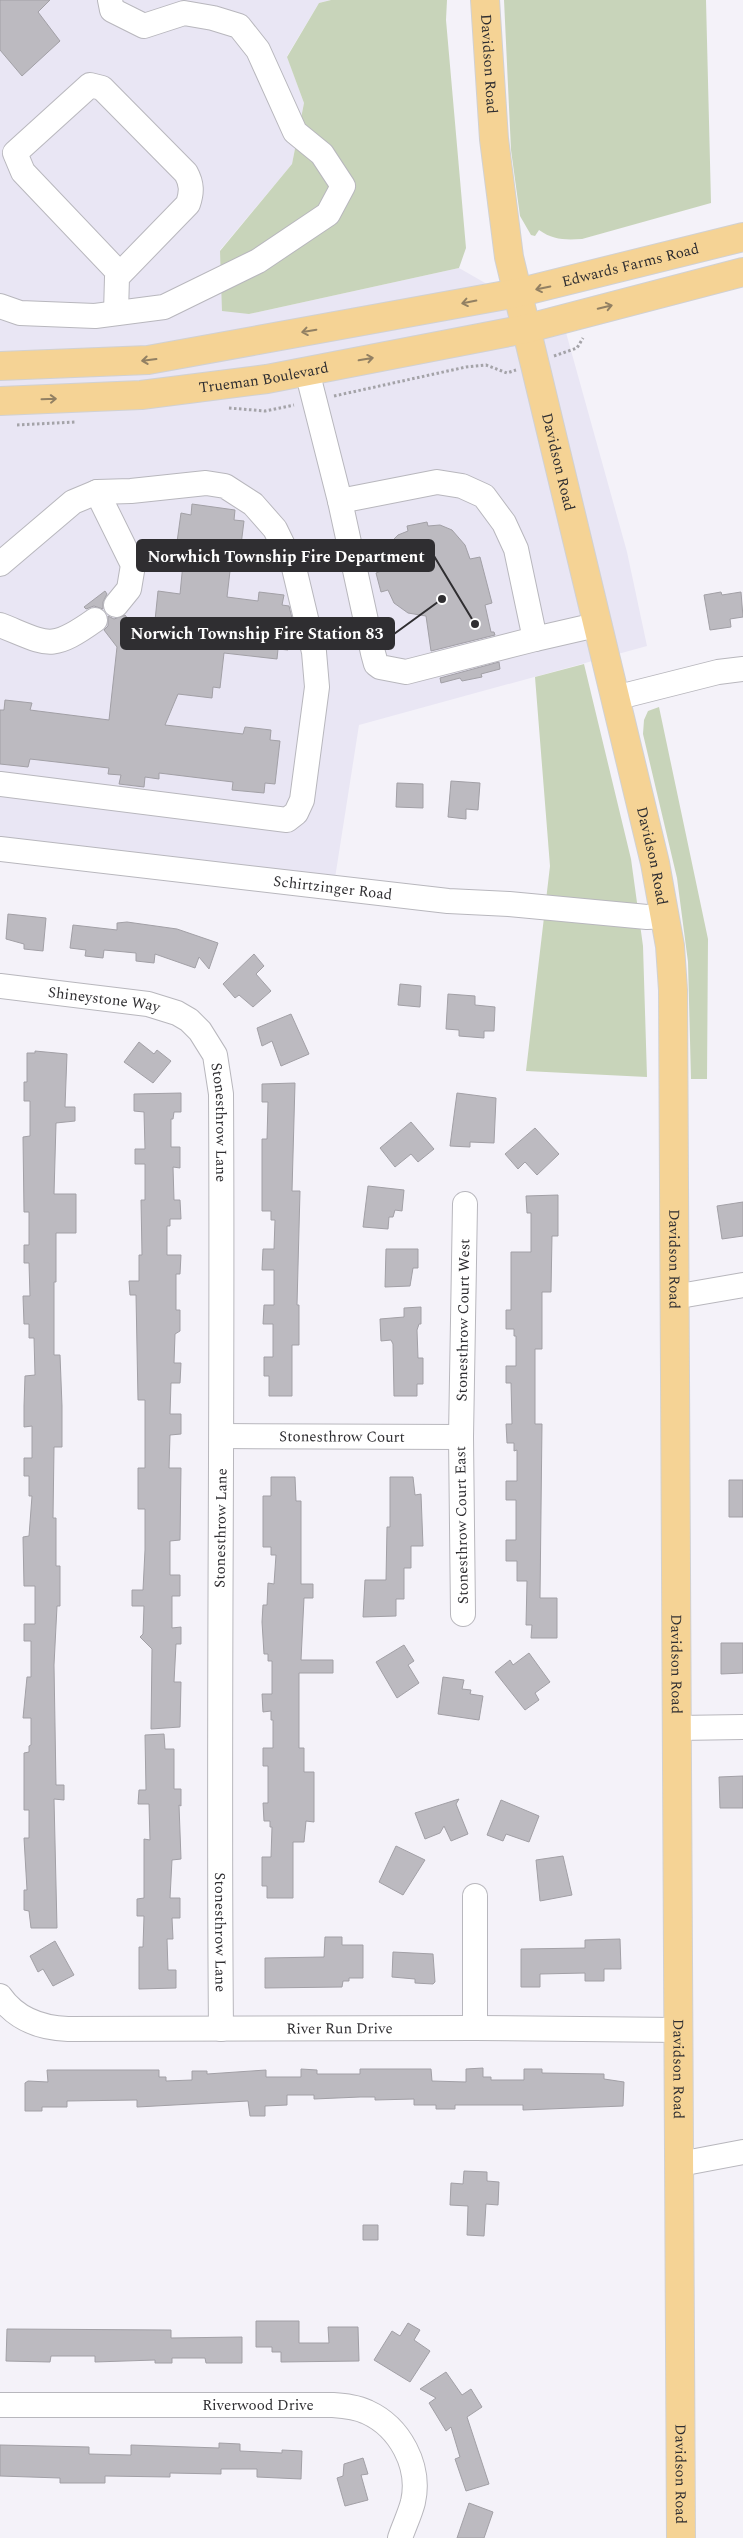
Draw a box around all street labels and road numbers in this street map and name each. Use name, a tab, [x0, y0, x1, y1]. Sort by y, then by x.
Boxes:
street label: Davidson Road	[474, 13, 504, 115]
street label: Edwards Farms Road	[559, 237, 701, 293]
street label: Trueman Boulevard	[197, 356, 330, 399]
street label: Davidson Road	[535, 410, 581, 513]
street label: Davidson Road	[630, 804, 674, 907]
street label: Schirtzinger Road	[272, 869, 393, 906]
street label: Shineystone Way	[47, 980, 164, 1019]
street label: Stonesthrow Lane	[205, 1061, 233, 1182]
street label: Davidson Road	[663, 1209, 686, 1309]
street label: Stonesthrow Court West	[450, 1238, 476, 1402]
street label: Stonesthrow Court	[279, 1425, 405, 1448]
street label: Stonesthrow Court East	[449, 1446, 475, 1604]
street label: Stonesthrow Lane	[208, 1468, 234, 1588]
street label: Davidson Road	[665, 1614, 688, 1714]
street label: Stonesthrow Lane	[209, 1872, 232, 1992]
street label: River Run Drive	[286, 2017, 393, 2040]
street label: Davidson Road	[667, 2019, 690, 2119]
street label: Riverwood Drive	[202, 2394, 314, 2417]
street label: Davidson Road	[669, 2424, 692, 2524]

